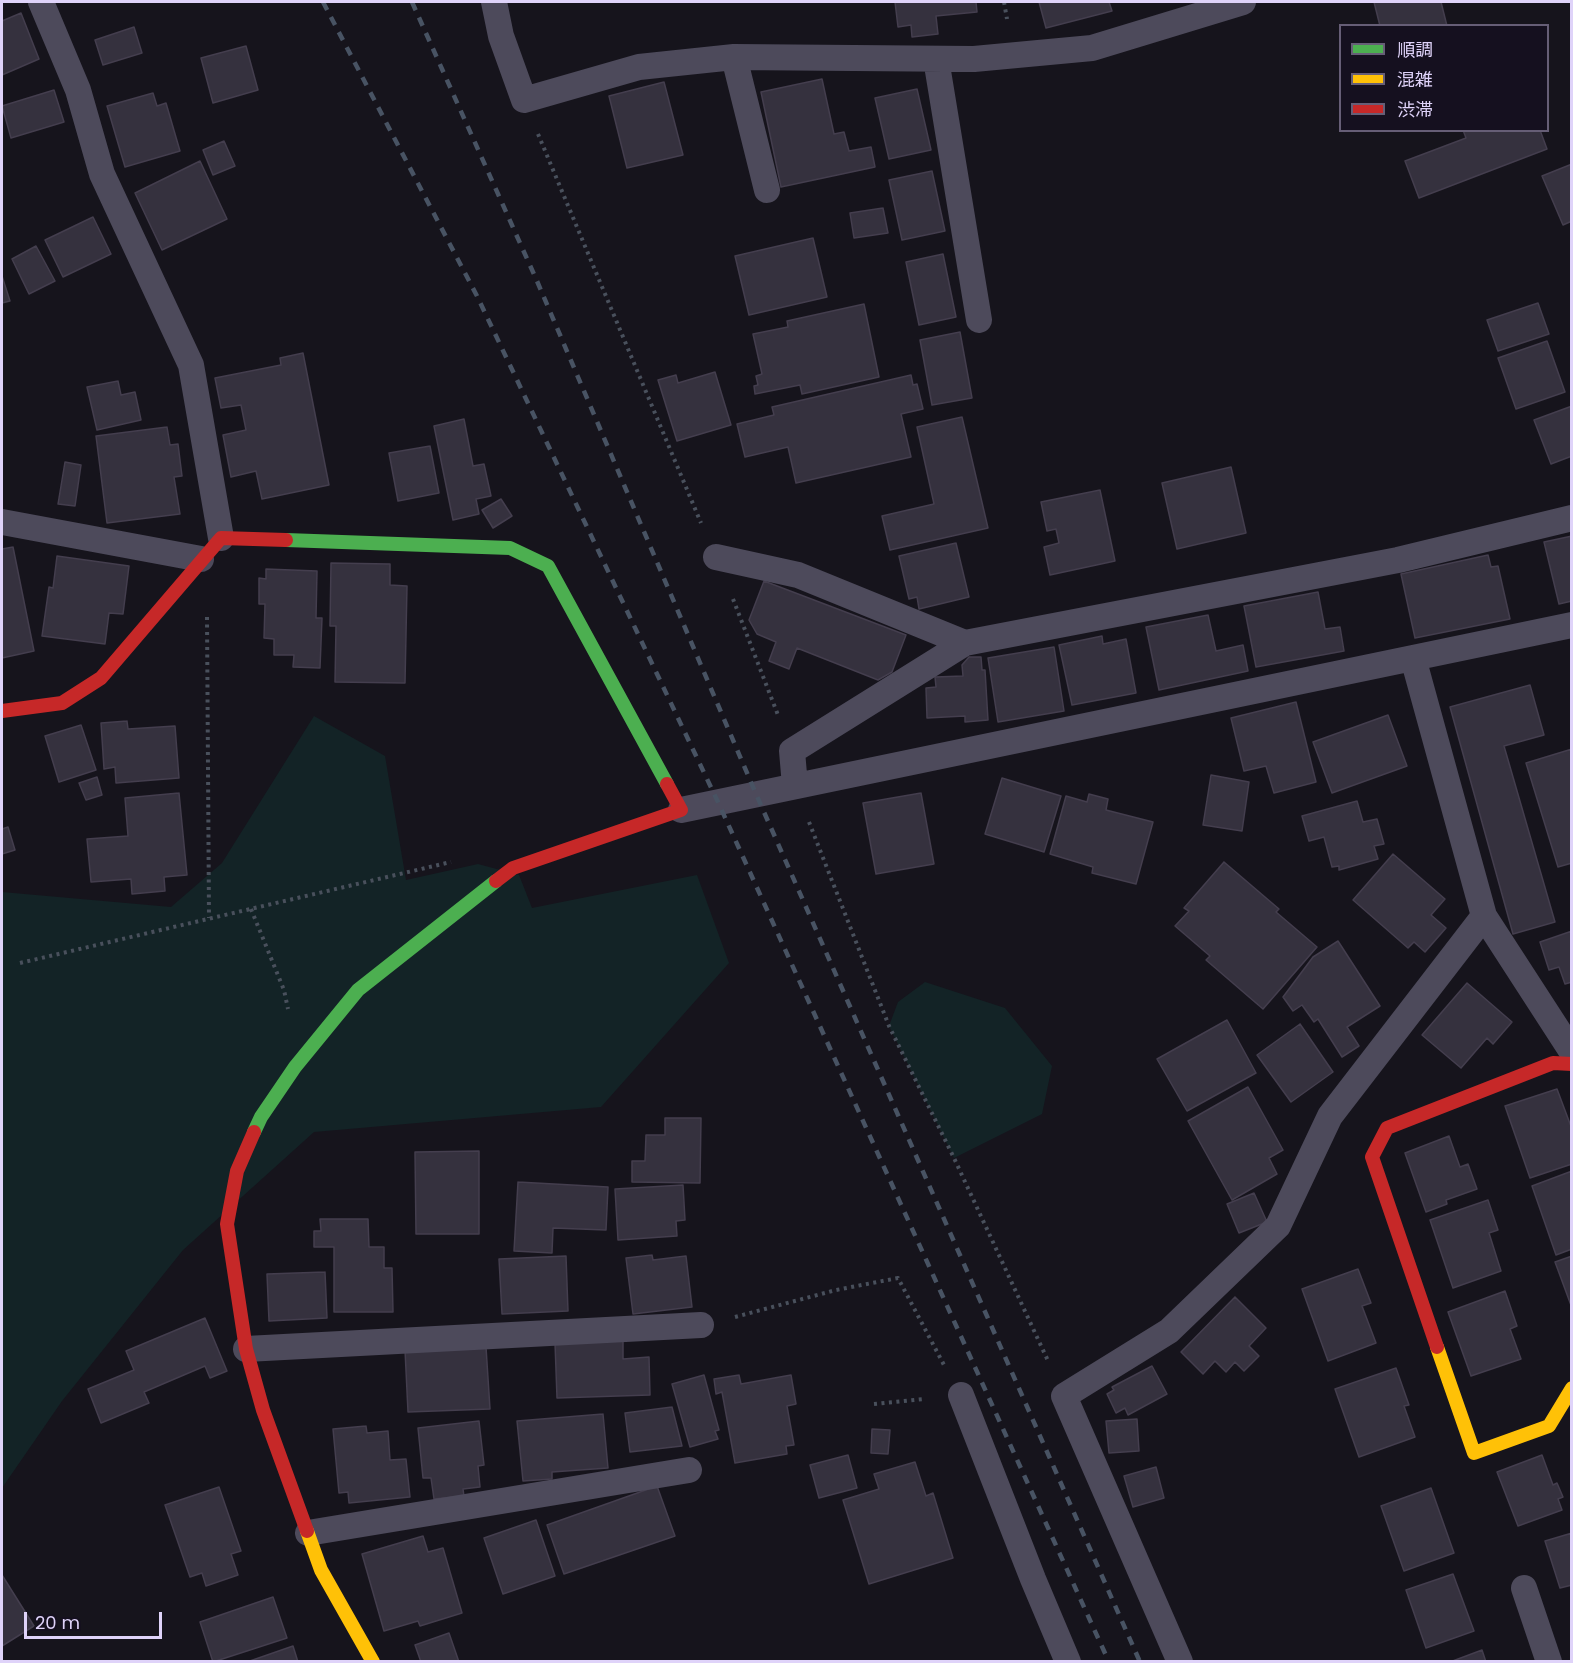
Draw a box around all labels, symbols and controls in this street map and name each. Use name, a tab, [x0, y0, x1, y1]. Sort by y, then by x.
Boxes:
legend	[1339, 24, 1549, 132]
text: 順調	[1397, 37, 1433, 62]
text: 混雑	[1397, 67, 1433, 92]
text: 渋滞	[1397, 97, 1433, 122]
scale bar	[27, 1600, 165, 1638]
text: 20 m	[35, 1610, 80, 1635]

